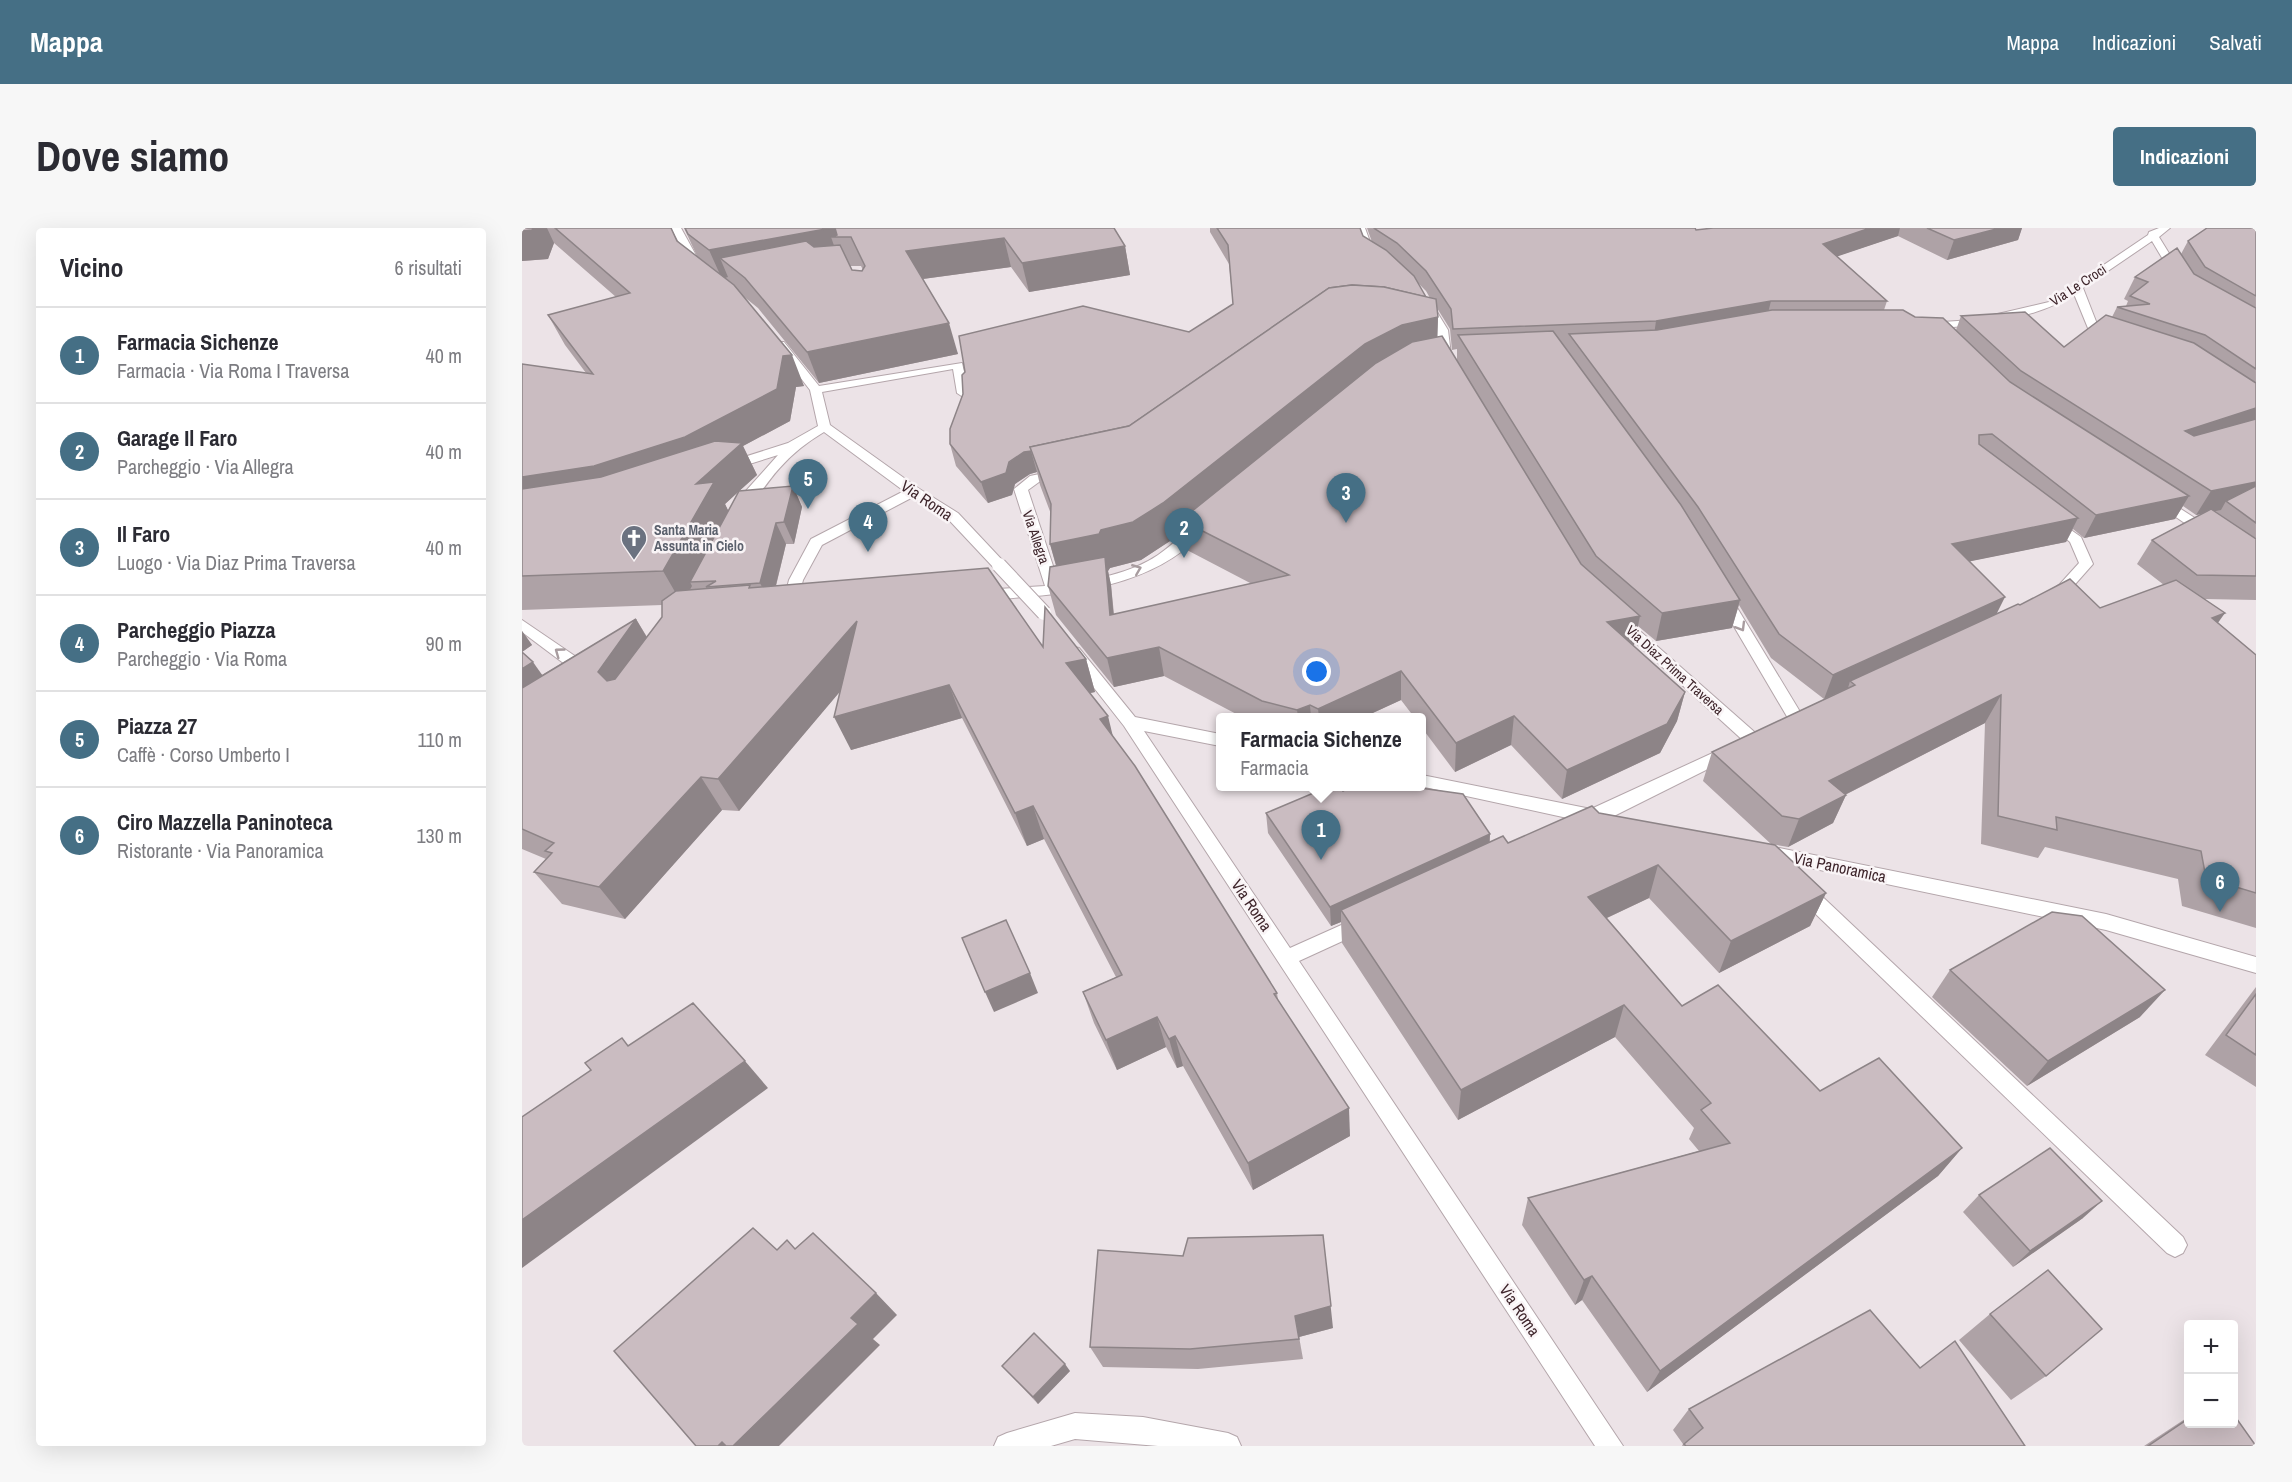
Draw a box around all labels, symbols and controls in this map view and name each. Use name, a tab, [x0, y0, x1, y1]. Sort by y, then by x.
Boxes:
text: Mappa	[30, 23, 103, 61]
text: Mappa	[2006, 28, 2059, 57]
text: Indicazioni	[2092, 28, 2176, 57]
text: Salvati	[2209, 28, 2262, 57]
button: Indicazioni	[2113, 127, 2256, 186]
text: Dove siamo	[36, 128, 229, 184]
text: Vicino	[60, 250, 124, 285]
text: 6 risultati	[395, 254, 462, 281]
street label: Via Le Croci	[2046, 260, 2110, 310]
text: Farmacia Sichenze	[117, 327, 279, 357]
text: 1	[75, 342, 84, 369]
text: 40 m	[426, 342, 462, 369]
text: Farmacia · Via Roma I Traversa	[117, 357, 349, 384]
text: Garage Il Faro	[117, 423, 237, 453]
text: 2	[75, 438, 84, 465]
text: 40 m	[426, 438, 462, 465]
text: Parcheggio · Via Allegra	[117, 453, 294, 480]
pin: 5	[788, 460, 828, 509]
pin: 3	[1326, 474, 1366, 523]
street label: Via Roma	[897, 475, 958, 526]
pin: 4	[848, 502, 888, 552]
street label: Via Allegra	[1018, 508, 1054, 567]
pin: 2	[1164, 508, 1204, 558]
text: Il Faro	[117, 519, 170, 549]
place label: Santa Maria Assunta in Cielo	[654, 521, 744, 555]
church icon: Santa Maria Assunta in Cielo	[619, 523, 649, 561]
text: 3	[75, 534, 84, 561]
text: 40 m	[426, 534, 462, 561]
text: Luogo · Via Diaz Prima Traversa	[117, 549, 356, 576]
one-way arrow	[1131, 564, 1142, 577]
text: Parcheggio Piazza	[117, 615, 275, 645]
street label: Via Diaz Prima Traversa	[1622, 621, 1728, 719]
one-way arrow	[1734, 621, 1746, 631]
text: 4	[75, 630, 84, 657]
text: 90 m	[426, 630, 462, 657]
text: Parcheggio · Via Roma	[117, 645, 287, 672]
one-way arrow	[555, 648, 566, 659]
your location	[1302, 657, 1331, 686]
text: Piazza 27	[117, 711, 197, 741]
popup	[1216, 713, 1426, 791]
text: Farmacia Sichenze	[1240, 724, 1402, 754]
text: 5	[75, 726, 84, 753]
text: 110 m	[418, 726, 462, 753]
text: Caffè · Corso Umberto I	[117, 741, 290, 768]
text: Farmacia	[1240, 754, 1309, 781]
text: Ciro Mazzella Paninoteca	[117, 807, 333, 837]
pin: 1	[1302, 810, 1340, 860]
text: 6	[75, 822, 84, 849]
text: 130 m	[416, 822, 462, 849]
text: Ristorante · Via Panoramica	[117, 837, 324, 864]
street label: Via Panoramica	[1792, 846, 1889, 888]
pin: 6	[2200, 862, 2240, 912]
street label: Via Roma	[1227, 875, 1278, 936]
street label: Via Roma	[1495, 1280, 1546, 1341]
map controls	[2184, 1320, 2238, 1428]
button: +	[2184, 1320, 2238, 1374]
button: −	[2184, 1374, 2238, 1428]

